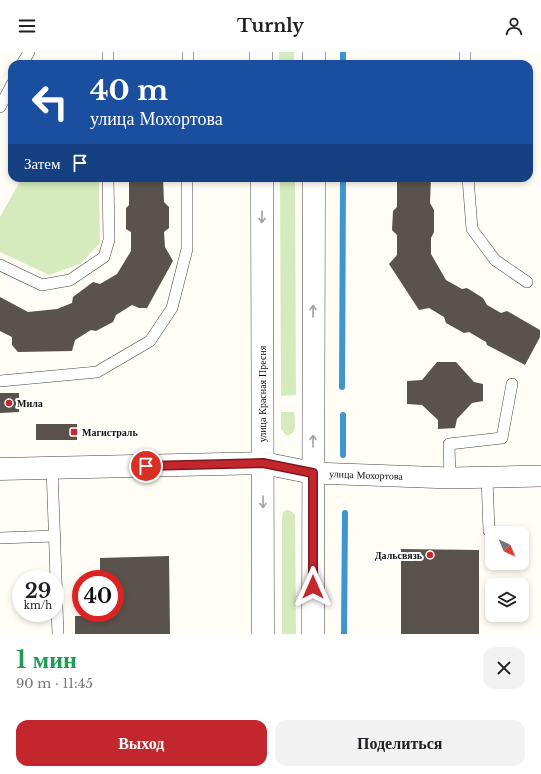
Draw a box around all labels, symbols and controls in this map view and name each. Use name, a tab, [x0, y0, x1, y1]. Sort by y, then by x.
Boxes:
icon: menu	[16, 15, 38, 37]
text: Turnly	[237, 15, 304, 37]
icon: person	[503, 15, 525, 37]
text: 40 m	[90, 73, 168, 108]
icon: left	[24, 76, 76, 128]
text: улица Мохортова	[90, 108, 223, 130]
icon: arrive	[69, 152, 91, 174]
text: Затем	[24, 154, 61, 173]
one-way arrow	[258, 210, 266, 223]
one-way arrow	[309, 305, 317, 318]
street label: улица Красная Пресня	[256, 345, 269, 442]
place label: Мила	[17, 397, 43, 410]
marker: Мила	[4, 398, 14, 408]
place label: Магистраль	[82, 426, 138, 439]
marker: Магистраль	[69, 427, 79, 437]
one-way arrow	[309, 435, 317, 448]
pin	[129, 449, 163, 483]
icon: arrive	[135, 455, 157, 477]
street label: улица Мохортова	[329, 467, 404, 483]
one-way arrow	[259, 495, 267, 508]
north arrow	[485, 526, 529, 570]
map controls	[485, 526, 529, 622]
place label: Дальсвязь	[375, 549, 423, 562]
marker: Дальсвязь	[425, 550, 435, 560]
position arrow	[292, 566, 334, 608]
speed limit sign: 40	[72, 570, 124, 622]
button: layers	[485, 578, 529, 622]
text: 29	[25, 579, 51, 603]
text: km/h	[24, 599, 52, 612]
text: 1 мин	[16, 645, 77, 674]
button: close	[483, 647, 525, 689]
text: 90 m · 11:45	[16, 675, 93, 692]
button: Выход	[16, 720, 267, 766]
button: Поделиться	[275, 720, 525, 766]

